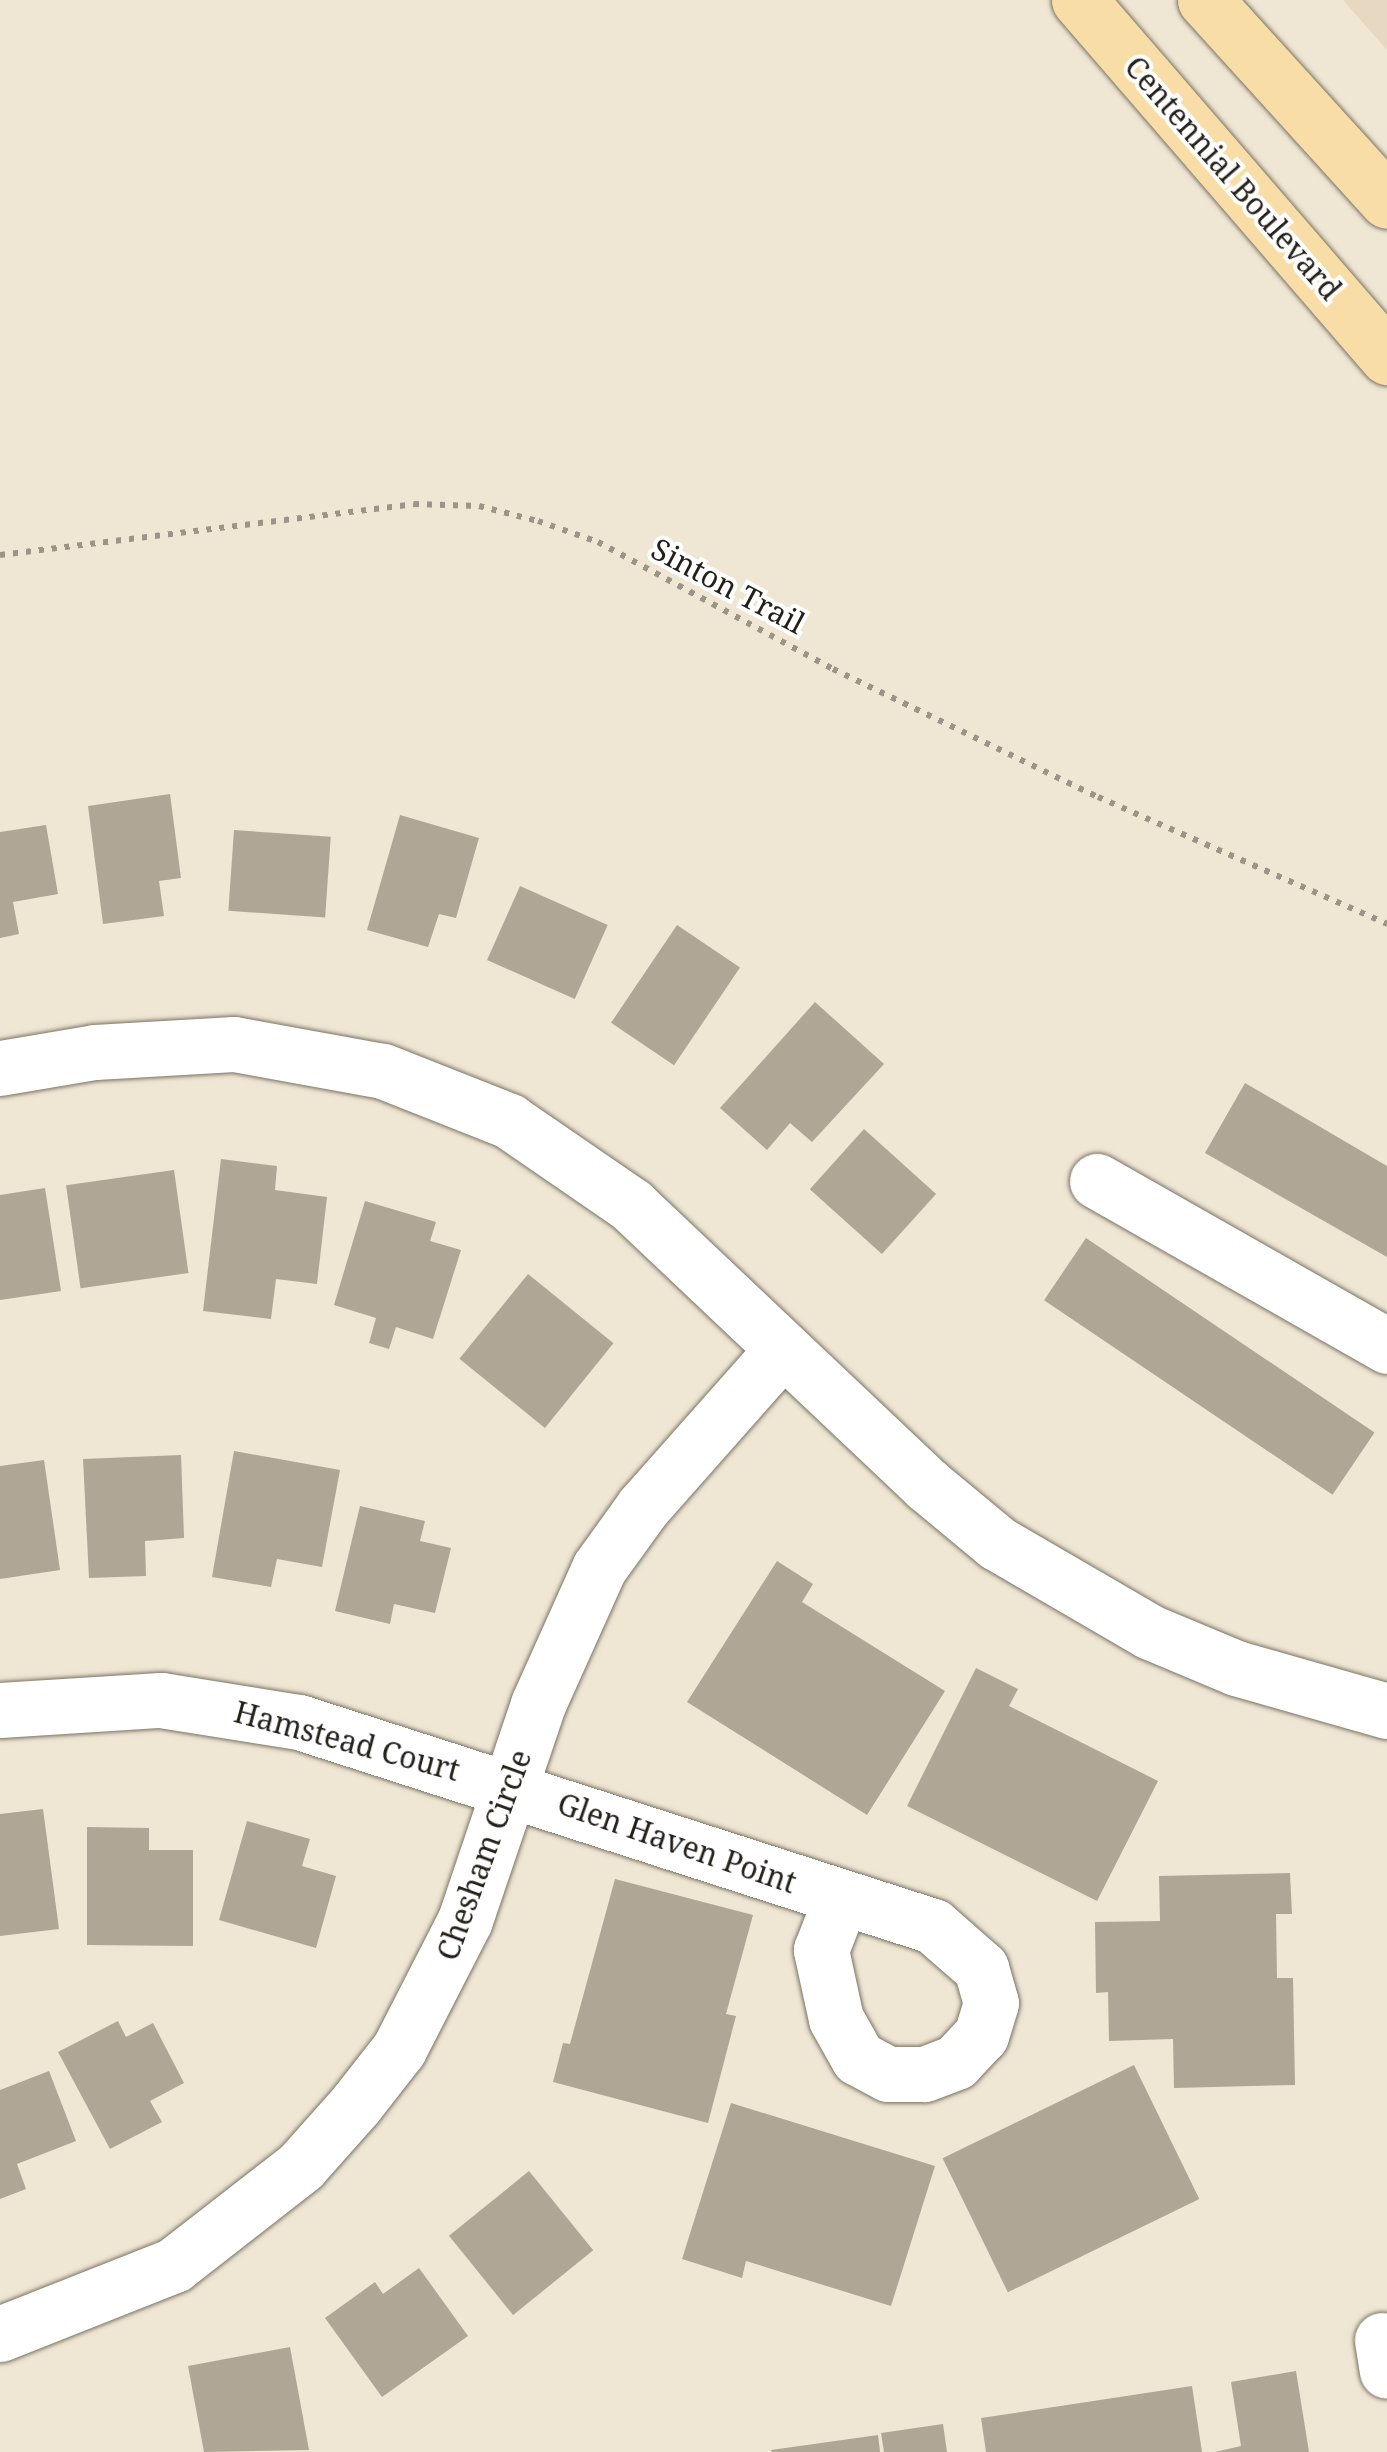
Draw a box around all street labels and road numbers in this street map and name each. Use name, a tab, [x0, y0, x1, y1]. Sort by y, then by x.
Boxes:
street label: Centennial Boulevard	[1117, 49, 1349, 307]
street label: Sinton Trail	[645, 531, 811, 641]
street label: Hamstead Court	[230, 1694, 464, 1788]
street label: Chesham Circle	[429, 1745, 539, 1965]
street label: Glen Haven Point	[553, 1785, 801, 1901]

